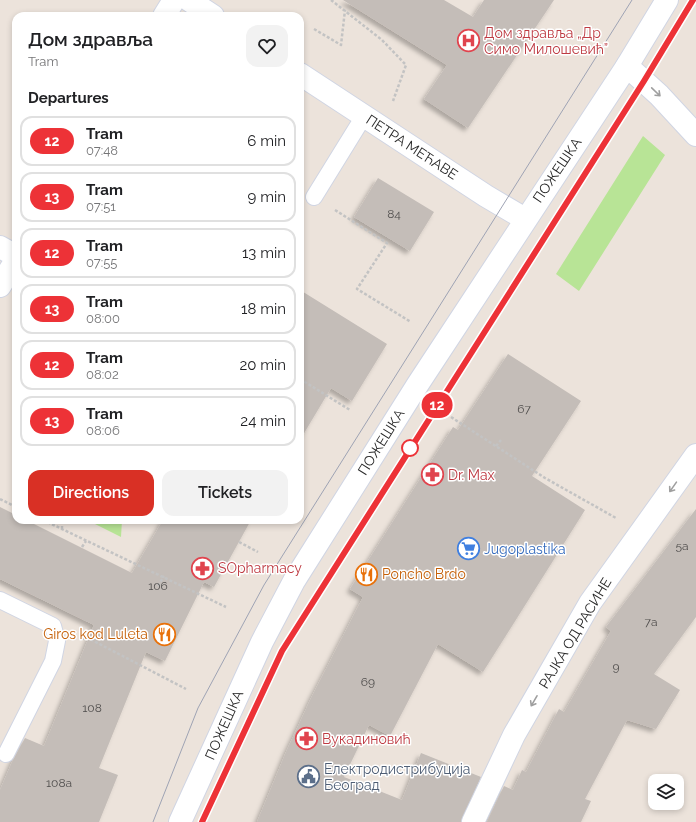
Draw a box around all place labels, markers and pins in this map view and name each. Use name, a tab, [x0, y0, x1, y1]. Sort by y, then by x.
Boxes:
place label: Дом здравља „Др Симо Милошевић”	[484, 25, 608, 57]
hospital icon: Дом здравља „Др Симо Милошевић”	[455, 28, 481, 54]
unlabelled marker	[401, 439, 419, 457]
pharmacy icon: Dr. Max	[420, 462, 446, 488]
place label: Dr. Max	[448, 467, 495, 483]
supermarket icon: Jugoplastika	[455, 536, 481, 562]
place label: Jugoplastika	[484, 541, 566, 557]
pharmacy icon: SOpharmacy	[190, 555, 216, 581]
place label: SOpharmacy	[218, 560, 302, 576]
restaurant icon: Poncho Brdo	[353, 561, 379, 587]
place label: Poncho Brdo	[382, 566, 466, 582]
restaurant icon: Giros kod Luleta	[151, 621, 177, 647]
place label: Giros kod Luleta	[43, 626, 148, 642]
pharmacy icon: Вукадиновић	[293, 726, 319, 752]
place label: Вукадиновић	[322, 731, 411, 747]
place label: Електродистрибуција Београд	[324, 761, 470, 793]
public building icon: Електродистрибуција Београд	[296, 764, 322, 790]

